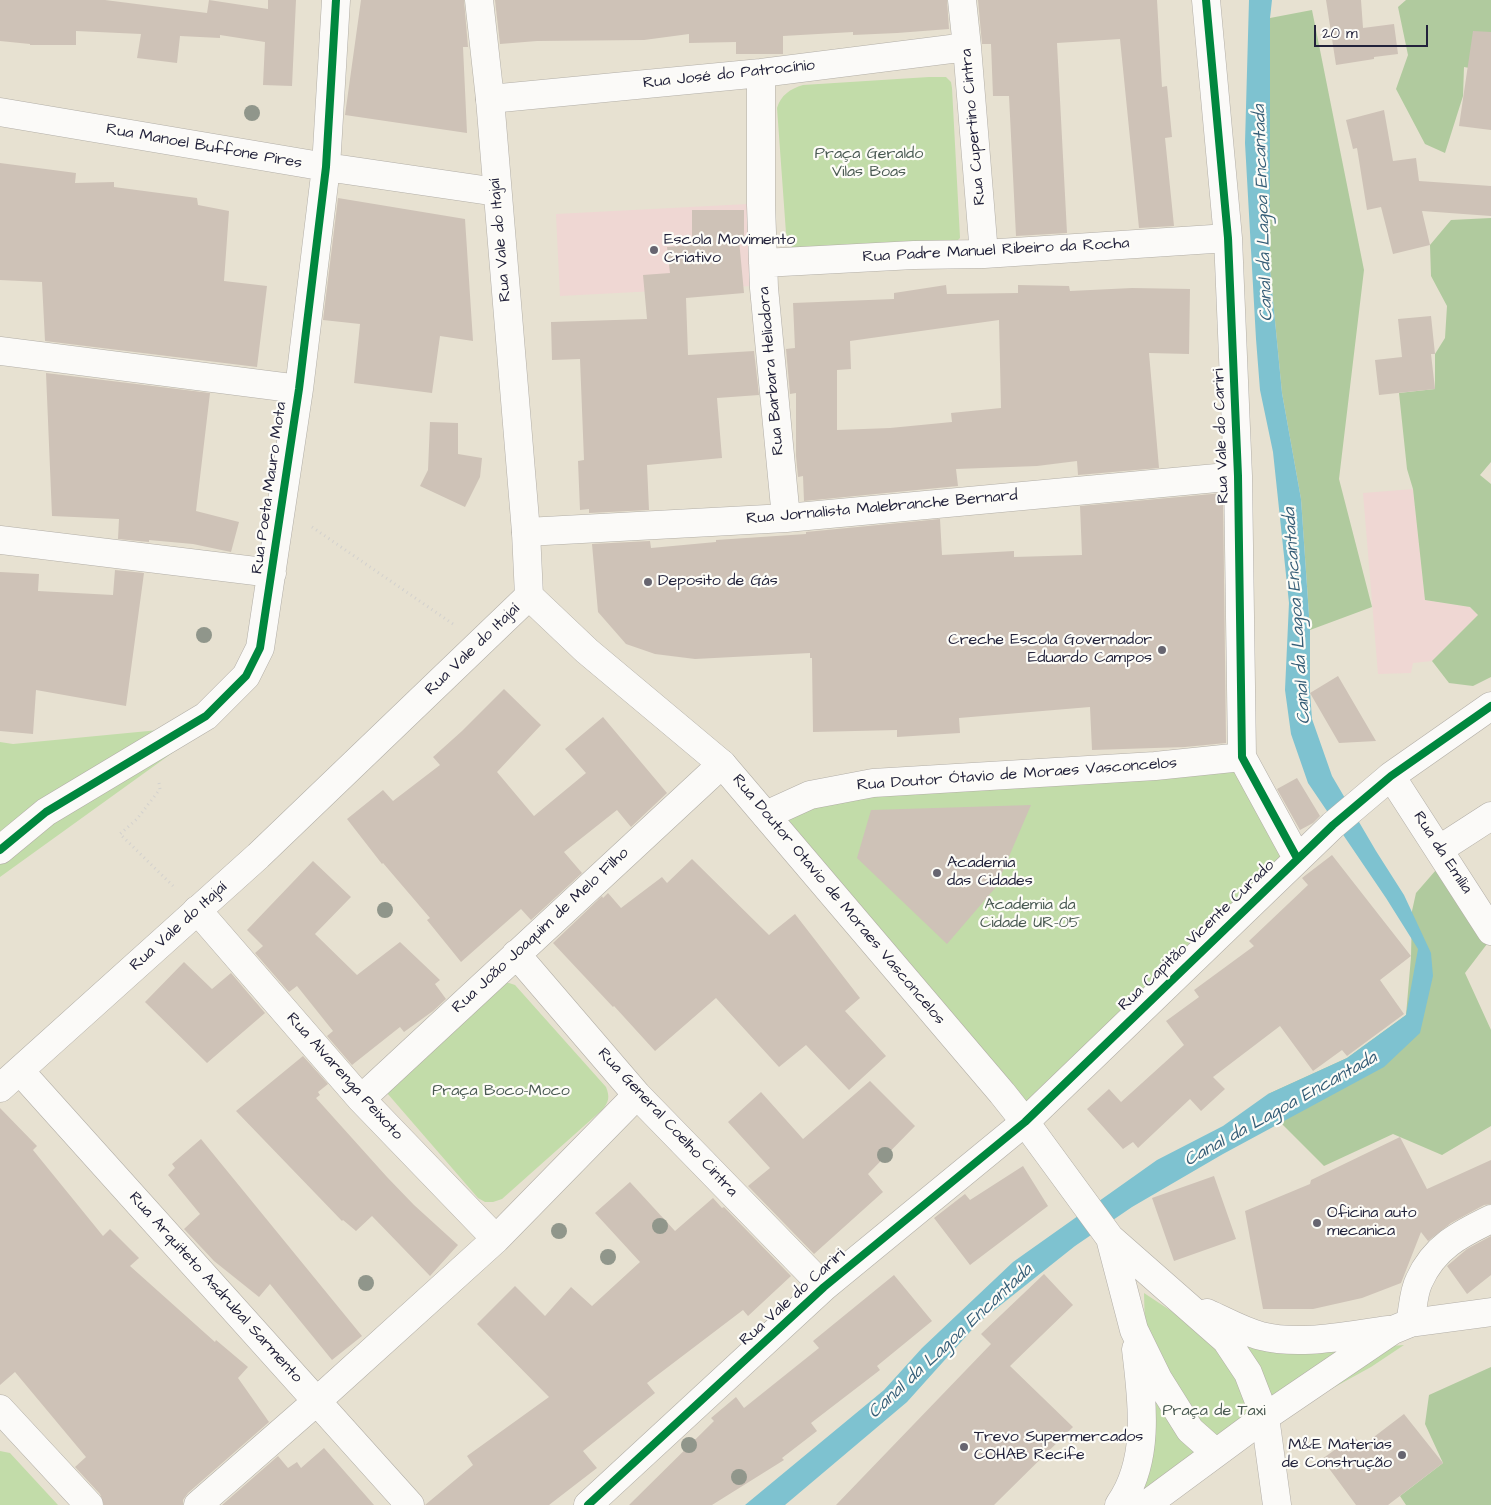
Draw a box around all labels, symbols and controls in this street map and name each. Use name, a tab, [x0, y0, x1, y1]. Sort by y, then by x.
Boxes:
scale bar	[1316, 15, 1430, 47]
text: 20 m	[1322, 23, 1358, 44]
street label: Rua Cupertino Cintra	[958, 48, 990, 206]
street label: Rua José do Patrocínio	[642, 56, 816, 94]
water label: Canal da Lagoa Encantada	[1249, 104, 1279, 322]
street label: Rua Manoel Buffone Pires	[104, 120, 304, 174]
park label: Praça Geraldo Vilas Boas	[815, 145, 923, 183]
street label: Rua Vale do Itajaí	[486, 177, 516, 303]
place label: Escola Movimento Criativo	[664, 231, 795, 269]
street label: Rua Padre Manuel Ribeiro da Rocha	[862, 234, 1130, 268]
marker: Escola Movimento Criativo	[648, 244, 660, 256]
street label: Rua Barbara Heliodora	[755, 286, 789, 456]
street label: Rua Vale do Cariri	[1210, 368, 1234, 504]
street label: Rua Poeta Mauro Mota	[248, 401, 292, 575]
street label: Rua Jornalista Malebranche Bernard	[746, 487, 1018, 529]
water label: Canal da Lagoa Encantada	[1280, 507, 1316, 725]
place label: Deposito de Gás	[658, 572, 778, 592]
marker: Deposito de Gás	[642, 576, 654, 588]
street label: Rua Vale do Itajaí	[422, 600, 524, 700]
place label: Creche Escola Governador Eduardo Campos	[948, 631, 1152, 669]
marker: Creche Escola Governador Eduardo Campos	[1156, 644, 1168, 656]
street label: Rua Doutor Ótavio de Moraes Vasconcelos	[856, 754, 1178, 796]
street label: Rua Doutor Otavio de Moraes Vasconcelos	[727, 771, 949, 1029]
street label: Rua da Emília	[1408, 808, 1476, 898]
street label: Rua João Joaquim de Melo Filho	[449, 844, 633, 1018]
place label: Academia das Cidades	[947, 854, 1033, 892]
street label: Rua Capitão Vicente Curado	[1115, 856, 1279, 1016]
marker: Academia das Cidades	[931, 867, 943, 879]
street label: Rua Vale do Itajaí	[127, 878, 231, 976]
park label: Academia da Cidade UR-05	[980, 896, 1080, 934]
street label: Rua Alvarenga Peixoto	[282, 1009, 406, 1145]
street label: Rua General Coelho Cintra	[593, 1045, 741, 1201]
water label: Canal da Lagoa Encantada	[1181, 1048, 1381, 1172]
park label: Praça Boco-Moco	[432, 1082, 570, 1102]
street label: Rua Arquiteto Asdrubal Sarmento	[124, 1189, 306, 1387]
place label: Oficina auto mecanica	[1327, 1204, 1416, 1242]
marker: Oficina auto mecanica	[1311, 1217, 1323, 1229]
street label: Rua Vale do Cariri	[736, 1246, 850, 1350]
water label: Canal da Lagoa Encantada	[864, 1260, 1038, 1424]
park label: Praça de Taxi	[1162, 1402, 1266, 1422]
place label: Trevo Supermercados COHAB Recife	[974, 1428, 1143, 1466]
place label: M&E Materias de Construção	[1282, 1436, 1392, 1474]
marker: Trevo Supermercados COHAB Recife	[958, 1441, 970, 1453]
marker: M&E Materias de Construção	[1396, 1449, 1408, 1461]

